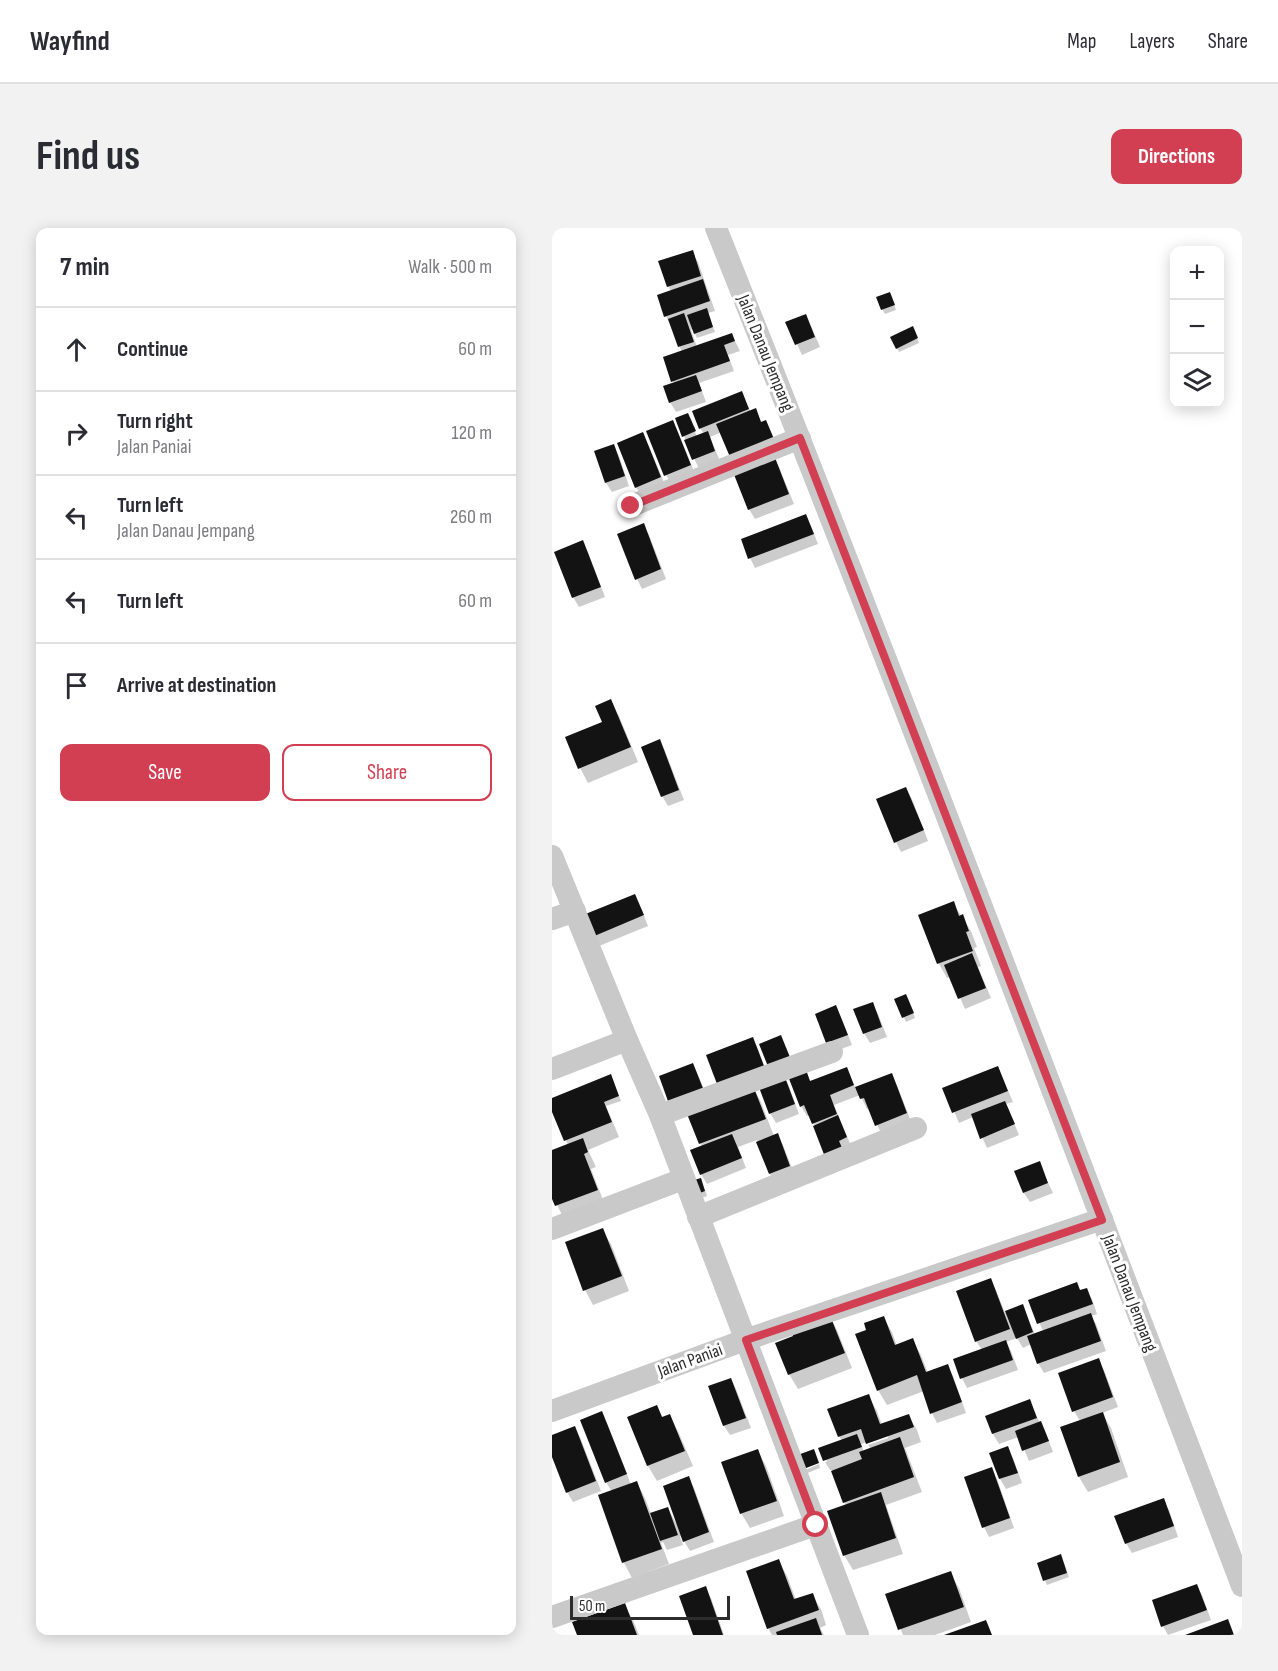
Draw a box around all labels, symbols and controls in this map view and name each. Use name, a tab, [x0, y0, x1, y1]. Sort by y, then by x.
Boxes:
text: Wayfind	[30, 25, 110, 58]
text: Map	[1067, 29, 1096, 54]
text: Layers	[1129, 29, 1175, 54]
text: Share	[1208, 29, 1248, 54]
button: Directions	[1111, 129, 1242, 184]
text: Find us	[36, 131, 140, 182]
map controls	[1170, 246, 1224, 408]
button: +	[1170, 246, 1224, 300]
text: 7 min	[60, 252, 109, 283]
text: Walk · 500 m	[408, 255, 492, 279]
street label: Jalan Danau Jempang	[732, 291, 798, 415]
button: −	[1170, 300, 1224, 354]
icon: ahead	[60, 333, 93, 366]
text: Continue	[117, 336, 188, 363]
text: 60 m	[458, 337, 492, 361]
button: layers	[1170, 354, 1224, 408]
text: Turn right	[117, 408, 193, 435]
icon: right	[60, 417, 93, 450]
text: 120 m	[452, 421, 492, 445]
text: Jalan Paniai	[117, 435, 192, 459]
text: Turn left	[117, 492, 183, 519]
route end	[617, 492, 643, 518]
icon: left	[60, 501, 93, 534]
text: 260 m	[450, 505, 492, 529]
text: Jalan Danau Jempang	[117, 519, 255, 543]
icon: left	[60, 585, 93, 618]
text: Turn left	[117, 588, 183, 615]
text: 60 m	[458, 589, 492, 613]
icon: arrive	[60, 669, 93, 702]
text: Arrive at destination	[117, 672, 276, 699]
button: Save	[60, 744, 270, 801]
button: Share	[282, 744, 492, 801]
street label: Jalan Danau Jempang	[1097, 1231, 1162, 1355]
street label: Jalan Paniai	[654, 1339, 725, 1382]
route start	[802, 1511, 828, 1537]
scale bar	[570, 1593, 730, 1620]
text: 50 m	[579, 1597, 605, 1616]

